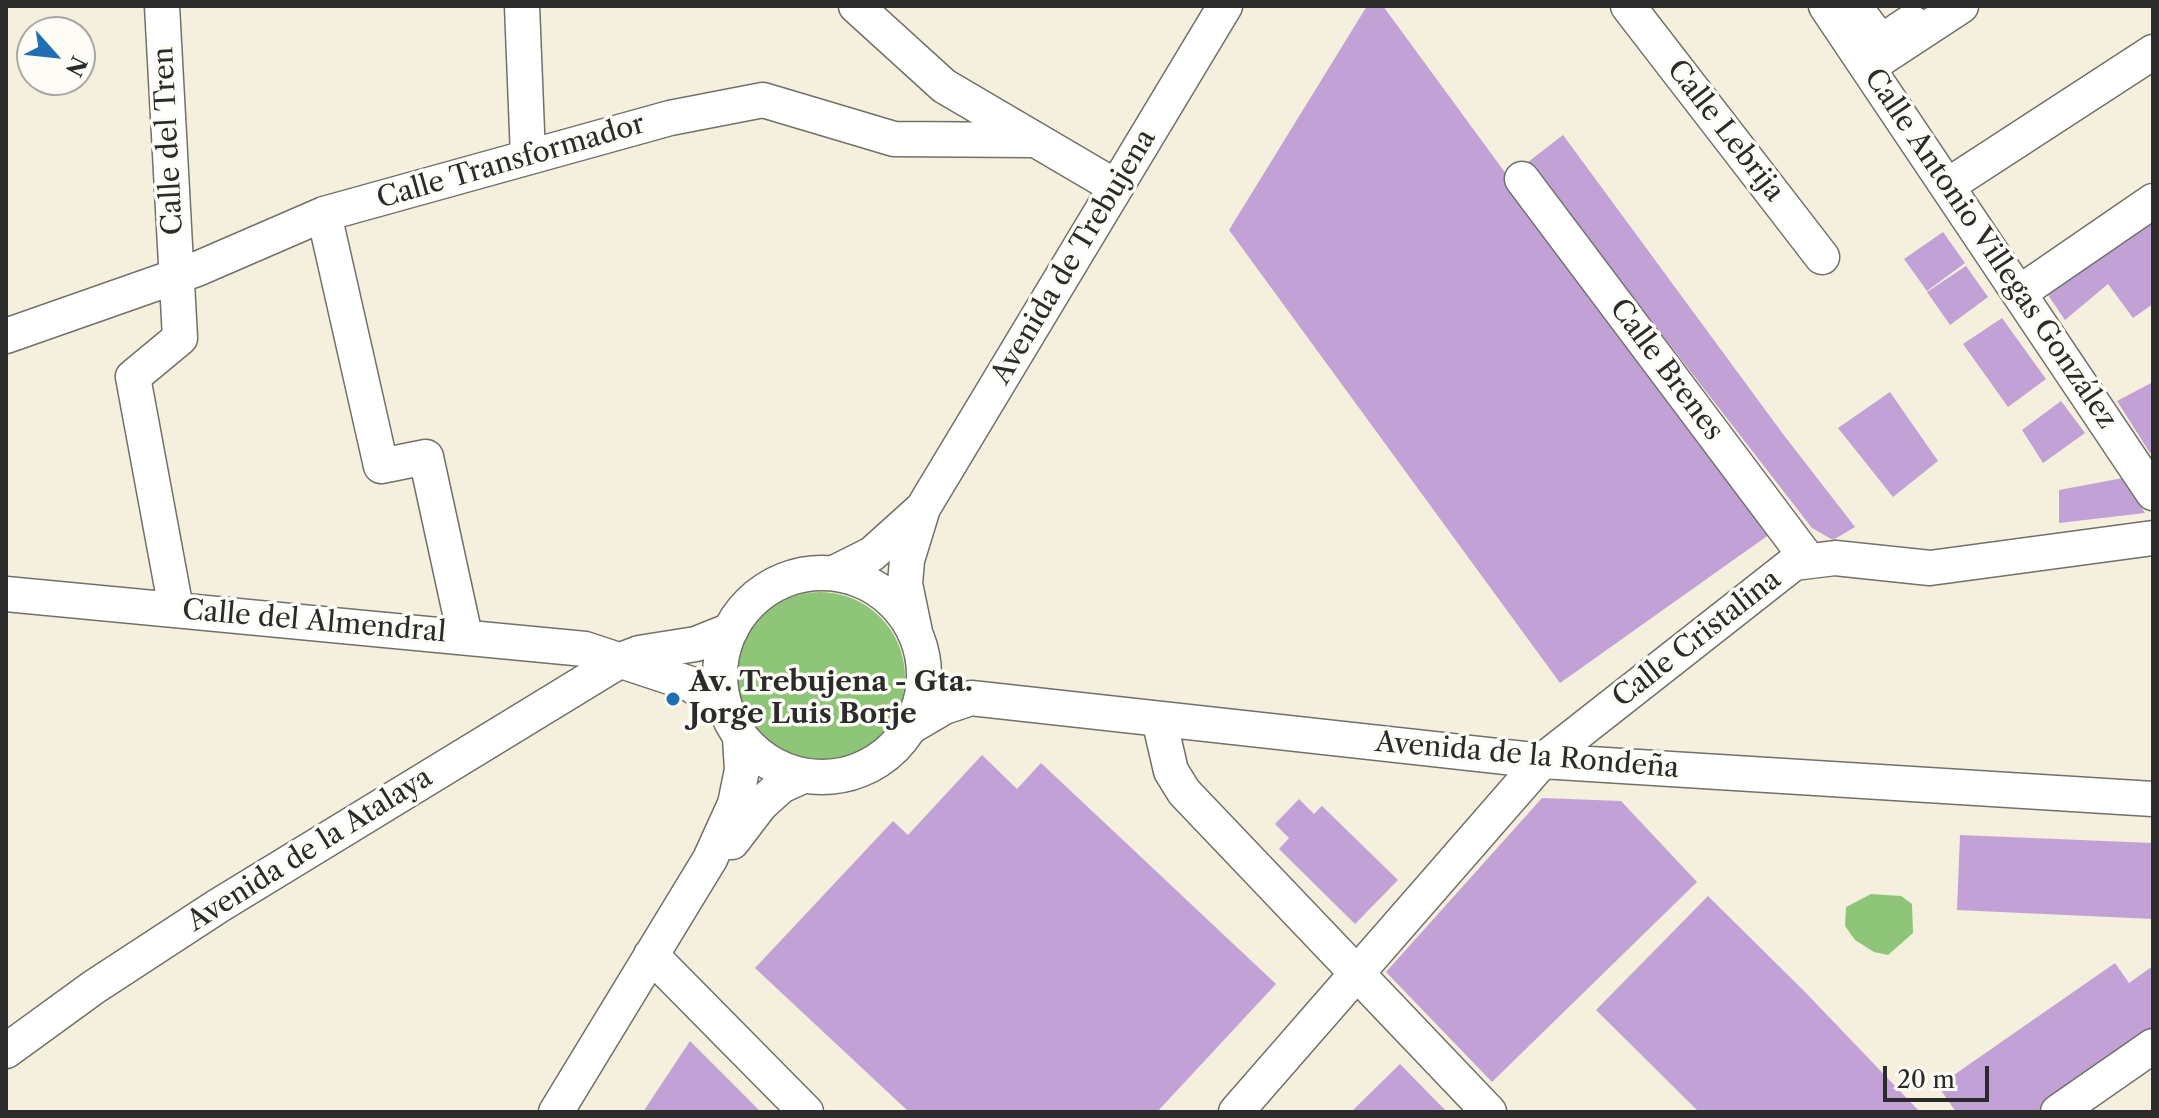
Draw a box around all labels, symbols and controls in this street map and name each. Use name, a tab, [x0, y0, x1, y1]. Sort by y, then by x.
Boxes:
north arrow	[16, 16, 96, 96]
street label: Calle del Tren	[147, 46, 191, 236]
text: N	[60, 52, 92, 81]
street label: Calle Lebrija	[1659, 54, 1791, 208]
street label: Calle Antonio Villegas González	[1857, 63, 2123, 435]
street label: Calle Transformador	[373, 108, 649, 216]
street label: Avenida de Trebujena	[985, 124, 1163, 390]
street label: Calle Brenes	[1602, 293, 1730, 447]
street label: Calle Cristalina	[1606, 563, 1788, 715]
street label: Calle del Almendral	[181, 594, 447, 650]
place label: Av. Trebujena - Gta. Jorge Luis Borje	[689, 666, 973, 732]
marker: Av. Trebujena - Gta. Jorge Luis Borje	[664, 690, 682, 708]
street label: Avenida de la Rondeña	[1374, 726, 1680, 786]
street label: Avenida de la Atalaya	[181, 761, 439, 939]
scale bar	[1887, 1050, 1993, 1100]
text: 20 m	[1897, 1065, 1955, 1094]

